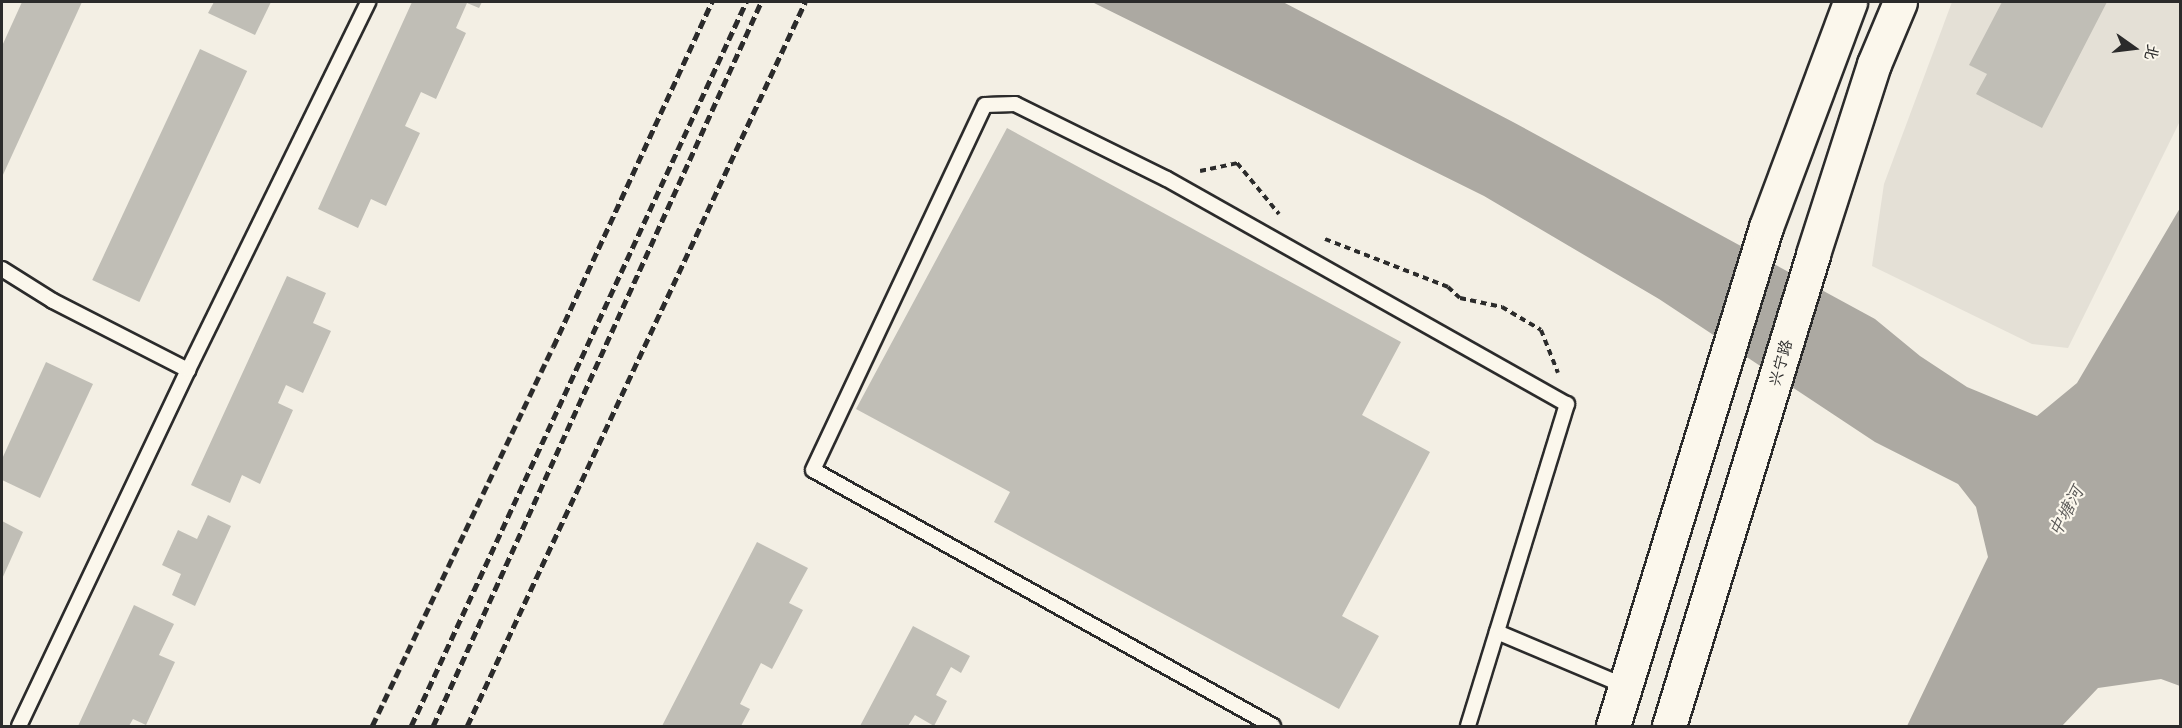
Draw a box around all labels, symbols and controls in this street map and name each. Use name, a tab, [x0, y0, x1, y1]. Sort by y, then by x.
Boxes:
north arrow	[2104, 18, 2164, 78]
text: 北	[2140, 42, 2163, 63]
street label: 兴宁路	[1765, 337, 1797, 389]
water label: 中塘河	[2045, 483, 2089, 541]

